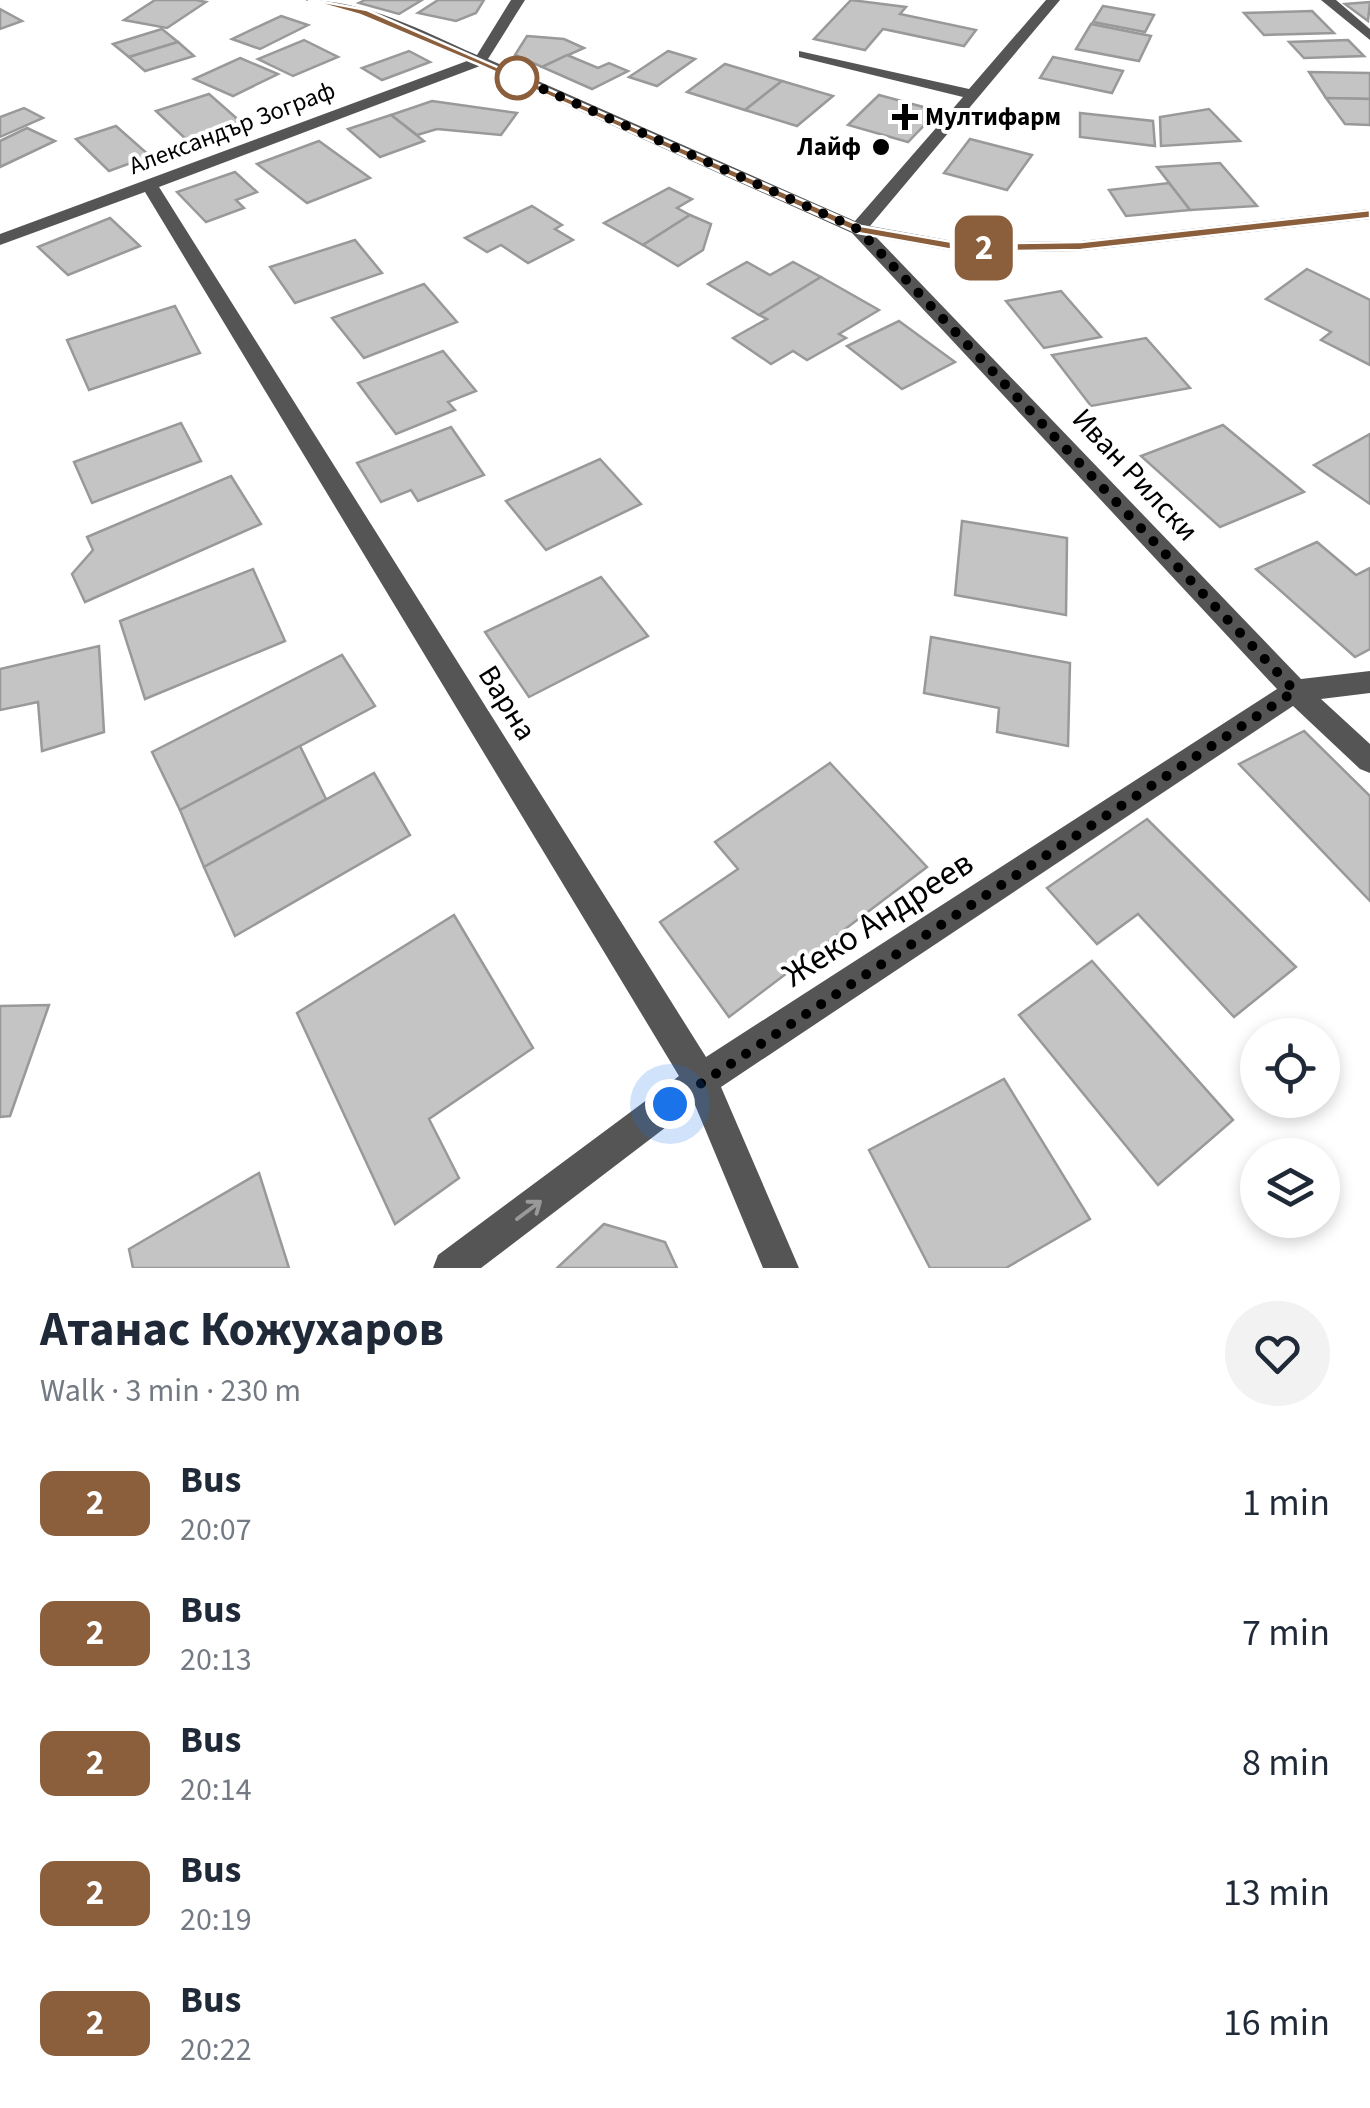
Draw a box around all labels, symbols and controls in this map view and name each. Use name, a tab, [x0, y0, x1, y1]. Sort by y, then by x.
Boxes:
unlabelled marker	[496, 57, 538, 99]
street label: Александър Зограф	[124, 72, 340, 184]
place label: Мултифарм	[925, 99, 1061, 135]
marker: Мултифарм	[894, 106, 916, 128]
place label: Лайф	[796, 129, 861, 165]
marker: Лайф	[870, 136, 892, 158]
line badge: 2	[952, 216, 1016, 280]
text: 2	[975, 223, 993, 273]
street label: Иван Рилски	[1062, 399, 1208, 551]
street label: Варна	[467, 657, 547, 749]
street label: Жеко Андреев	[773, 839, 983, 999]
map controls	[1240, 1018, 1340, 1238]
button: locate	[1240, 1018, 1340, 1118]
your location	[645, 1079, 695, 1129]
button: layers	[1240, 1138, 1340, 1238]
one-way arrow	[515, 1199, 542, 1220]
text: Атанас Кожухаров	[40, 1296, 444, 1364]
button: heart	[1225, 1301, 1330, 1406]
text: Walk · 3 min · 230 m	[40, 1368, 301, 1414]
text: Bus	[180, 1453, 241, 1507]
text: 1 min	[1242, 1476, 1330, 1530]
text: 2	[86, 1478, 104, 1528]
text: 20:07	[180, 1507, 252, 1553]
text: Bus	[180, 1583, 241, 1637]
text: 7 min	[1242, 1606, 1330, 1660]
text: 2	[86, 1608, 104, 1658]
text: 20:13	[180, 1637, 252, 1683]
text: Bus	[180, 1713, 241, 1767]
text: 8 min	[1242, 1736, 1330, 1790]
text: 2	[86, 1738, 104, 1788]
text: 20:14	[180, 1767, 252, 1813]
text: Bus	[180, 1843, 241, 1897]
text: 13 min	[1223, 1866, 1330, 1920]
text: 2	[86, 1868, 104, 1918]
text: 20:19	[180, 1897, 252, 1943]
text: Bus	[180, 1973, 241, 2027]
text: 16 min	[1223, 1996, 1330, 2050]
text: 2	[86, 1998, 104, 2048]
text: 20:22	[180, 2027, 252, 2073]

